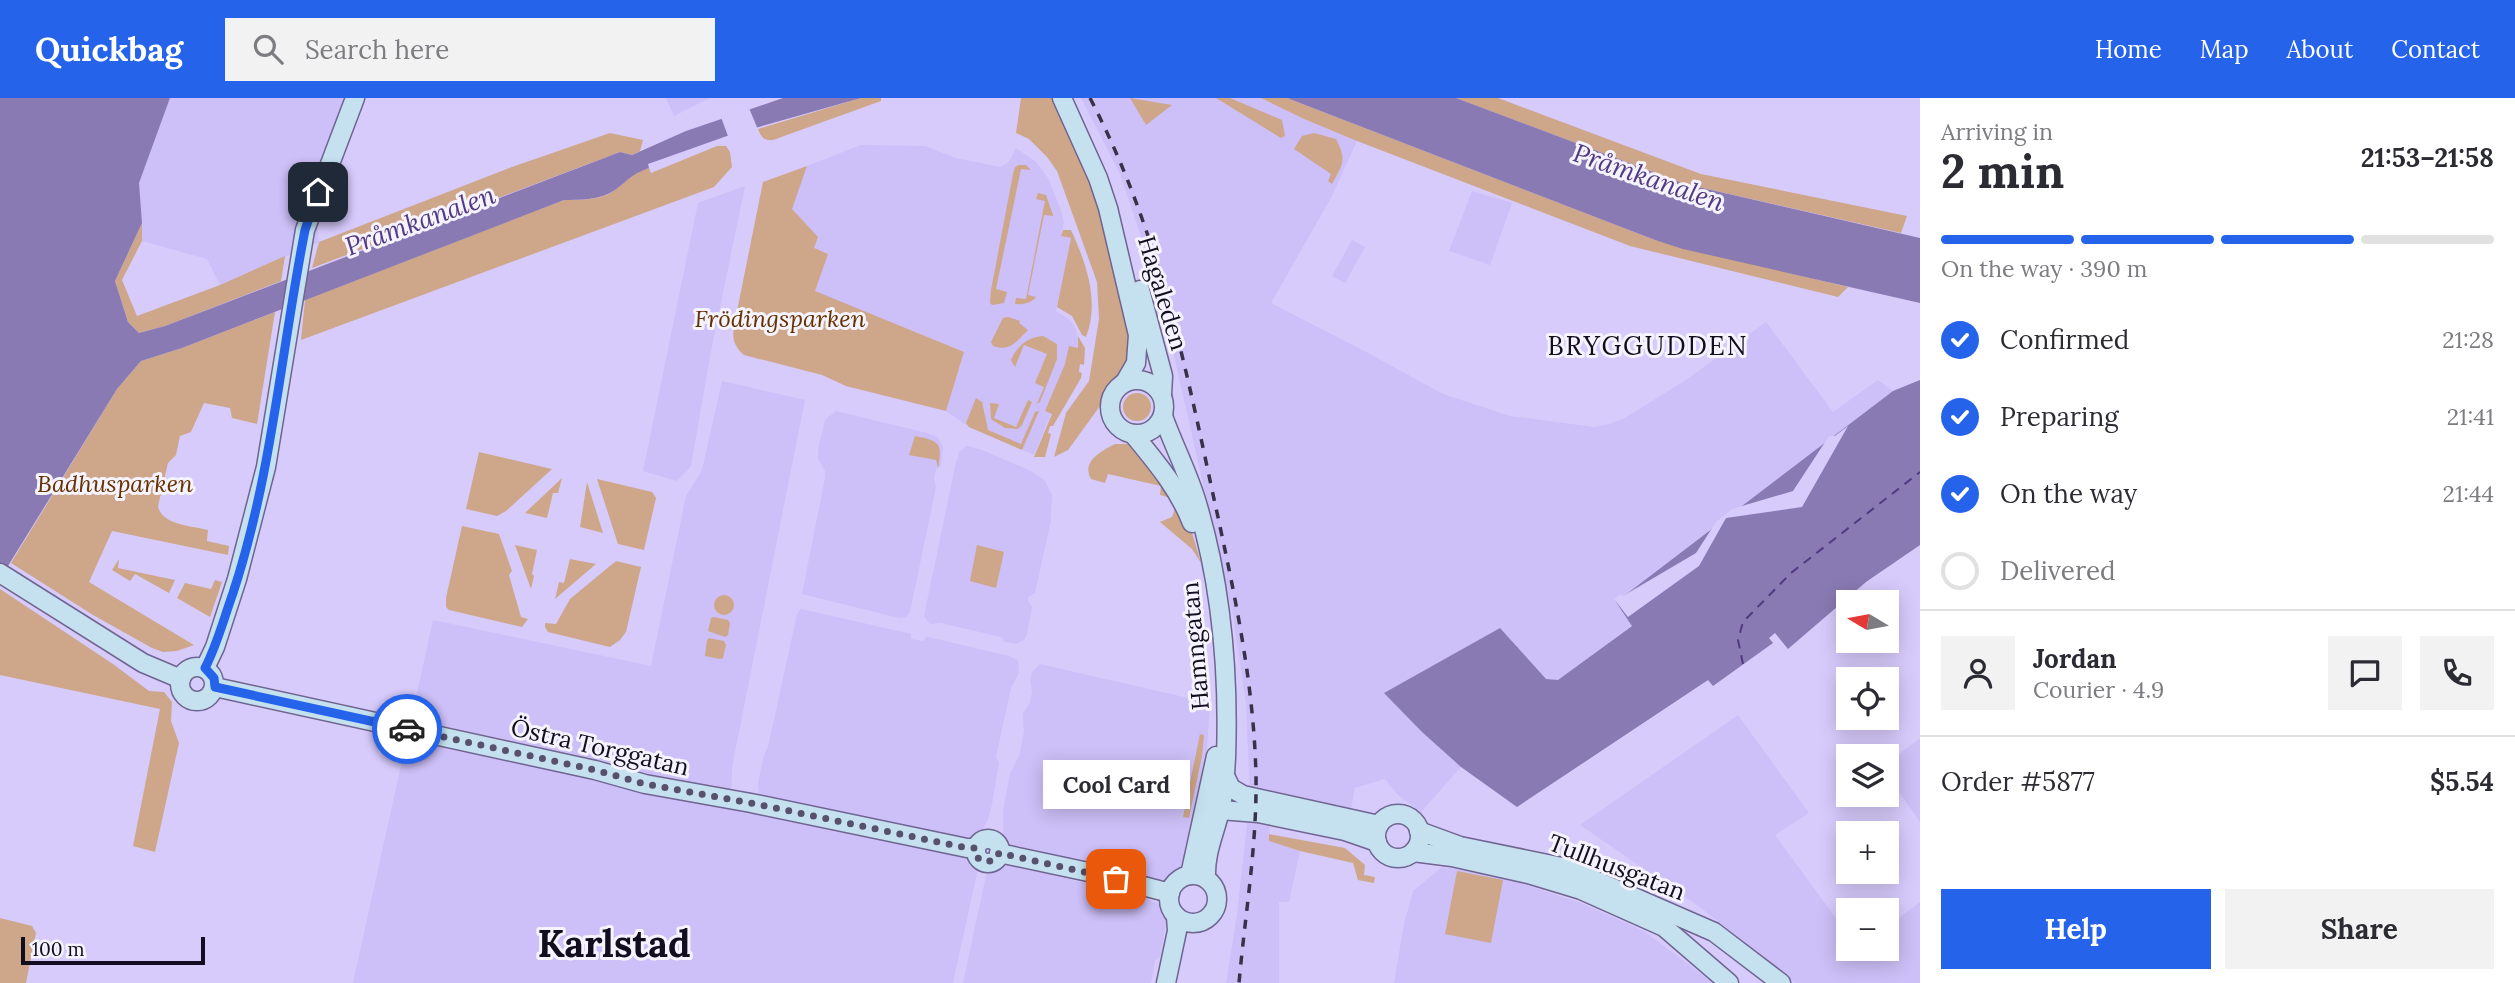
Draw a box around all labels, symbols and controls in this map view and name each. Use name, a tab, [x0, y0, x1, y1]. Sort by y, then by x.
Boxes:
search box	[225, 18, 715, 81]
text: Quickbag	[35, 28, 183, 70]
icon: search	[249, 30, 287, 68]
text: Search here	[305, 33, 449, 66]
text: Home	[2095, 34, 2162, 65]
text: Map	[2200, 34, 2249, 65]
text: About	[2287, 34, 2353, 65]
text: Contact	[2391, 34, 2480, 65]
text: Arriving in	[1941, 117, 2053, 146]
water label: Pråmkanalen	[1569, 136, 1729, 218]
text: 21:53–21:58	[2361, 141, 2494, 174]
text: 2 min	[1941, 142, 2064, 201]
pin	[288, 162, 348, 222]
icon: home	[299, 173, 337, 211]
water label: Pråmkanalen	[340, 178, 500, 262]
street label: Hagaleden	[1131, 232, 1195, 354]
text: On the way · 390 m	[1941, 254, 2147, 283]
park label: Frödingsparken	[695, 303, 866, 334]
icon: check	[1941, 321, 1979, 359]
text: Confirmed	[2000, 323, 2129, 356]
text: 21:28	[2442, 325, 2494, 354]
district label: BRYGGUDDEN	[1547, 329, 1749, 362]
icon: check	[1941, 398, 1979, 436]
text: Preparing	[2000, 400, 2119, 433]
text: 21:41	[2447, 402, 2494, 431]
park label: Badhusparken	[37, 468, 193, 499]
icon: check	[1941, 475, 1979, 513]
text: On the way	[2000, 477, 2137, 510]
text: 21:44	[2443, 479, 2494, 508]
text: Delivered	[2000, 554, 2116, 587]
street label: Hamngatan	[1174, 581, 1216, 711]
north arrow	[1836, 590, 1899, 653]
map controls	[1836, 590, 1899, 961]
button: person	[1941, 636, 2015, 710]
button: chat	[2328, 636, 2402, 710]
button: phone	[2420, 636, 2494, 710]
text: Jordan	[2033, 642, 2117, 675]
button: locate	[1836, 667, 1899, 730]
text: Courier · 4.9	[2033, 675, 2164, 704]
courier	[372, 694, 442, 764]
icon: car	[388, 710, 426, 748]
street label: Östra Torggatan	[508, 711, 692, 783]
button: layers	[1836, 744, 1899, 807]
callout: Cool Card	[1042, 760, 1190, 809]
text: Order #5877	[1941, 765, 2095, 798]
text: $5.54	[2430, 765, 2494, 798]
text: Cool Card	[1063, 770, 1170, 799]
button: +	[1836, 821, 1899, 884]
street label: Tullhusgatan	[1544, 827, 1690, 907]
pin	[1086, 849, 1146, 909]
icon: bag	[1097, 860, 1135, 898]
button: Help	[1941, 889, 2211, 969]
button: Share	[2225, 889, 2494, 969]
button: −	[1836, 898, 1899, 961]
district label: Karlstad	[537, 919, 691, 967]
scale bar	[21, 934, 205, 966]
text: 100 m	[32, 937, 85, 961]

